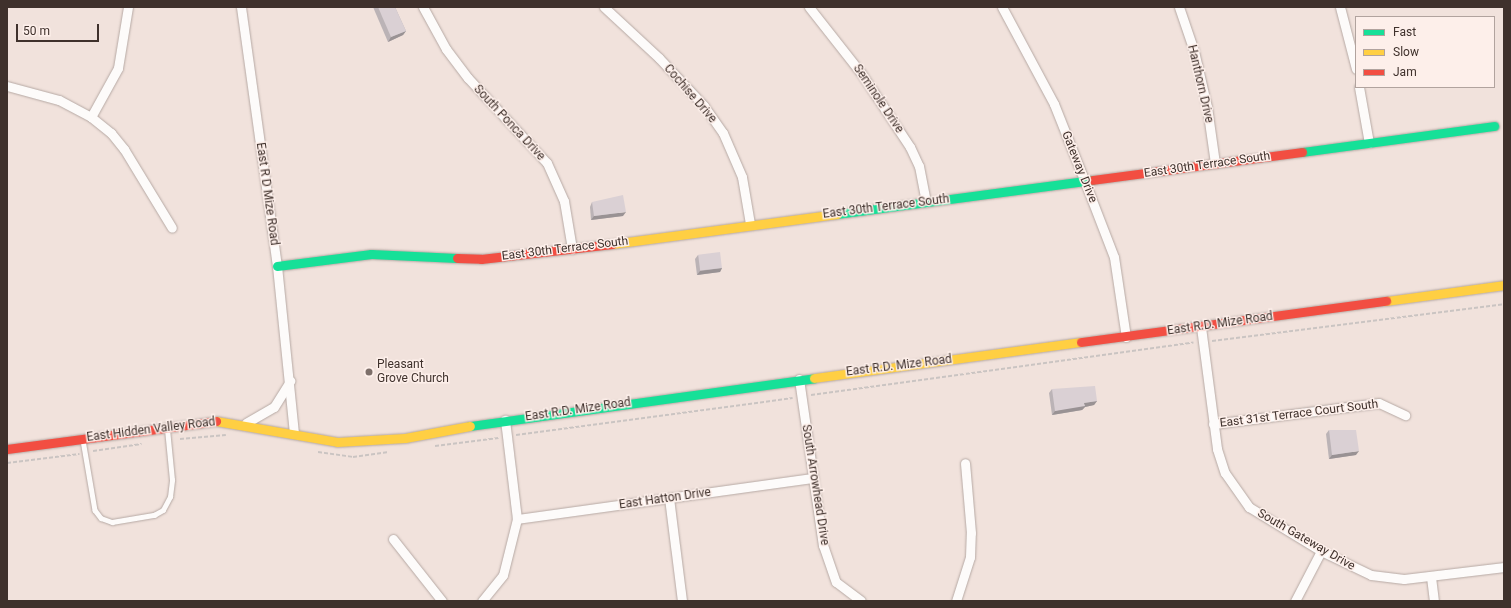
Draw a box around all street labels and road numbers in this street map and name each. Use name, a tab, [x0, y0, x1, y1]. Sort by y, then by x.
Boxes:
street label: Hanthorn Drive	[1184, 44, 1216, 124]
street label: Cochise Drive	[661, 62, 719, 126]
street label: Seminole Drive	[850, 62, 906, 136]
street label: South Ponca Drive	[470, 82, 548, 164]
street label: Gateway Drive	[1058, 129, 1100, 205]
street label: East R D Mize Road	[253, 142, 281, 246]
street label: East 30th Terrace South	[1143, 149, 1271, 181]
street label: East 30th Terrace South	[822, 192, 950, 222]
street label: East 30th Terrace South	[501, 234, 629, 264]
street label: East R.D. Mize Road	[1166, 309, 1274, 339]
street label: East R.D. Mize Road	[845, 352, 953, 380]
street label: East R.D. Mize Road	[524, 395, 632, 425]
street label: East 31st Terrace Court South	[1219, 397, 1379, 431]
street label: East Hidden Valley Road	[86, 415, 216, 445]
street label: South Arrowhead Drive	[798, 424, 832, 546]
street label: East Hatton Drive	[618, 485, 712, 513]
street label: South Gateway Drive	[1255, 506, 1357, 574]

